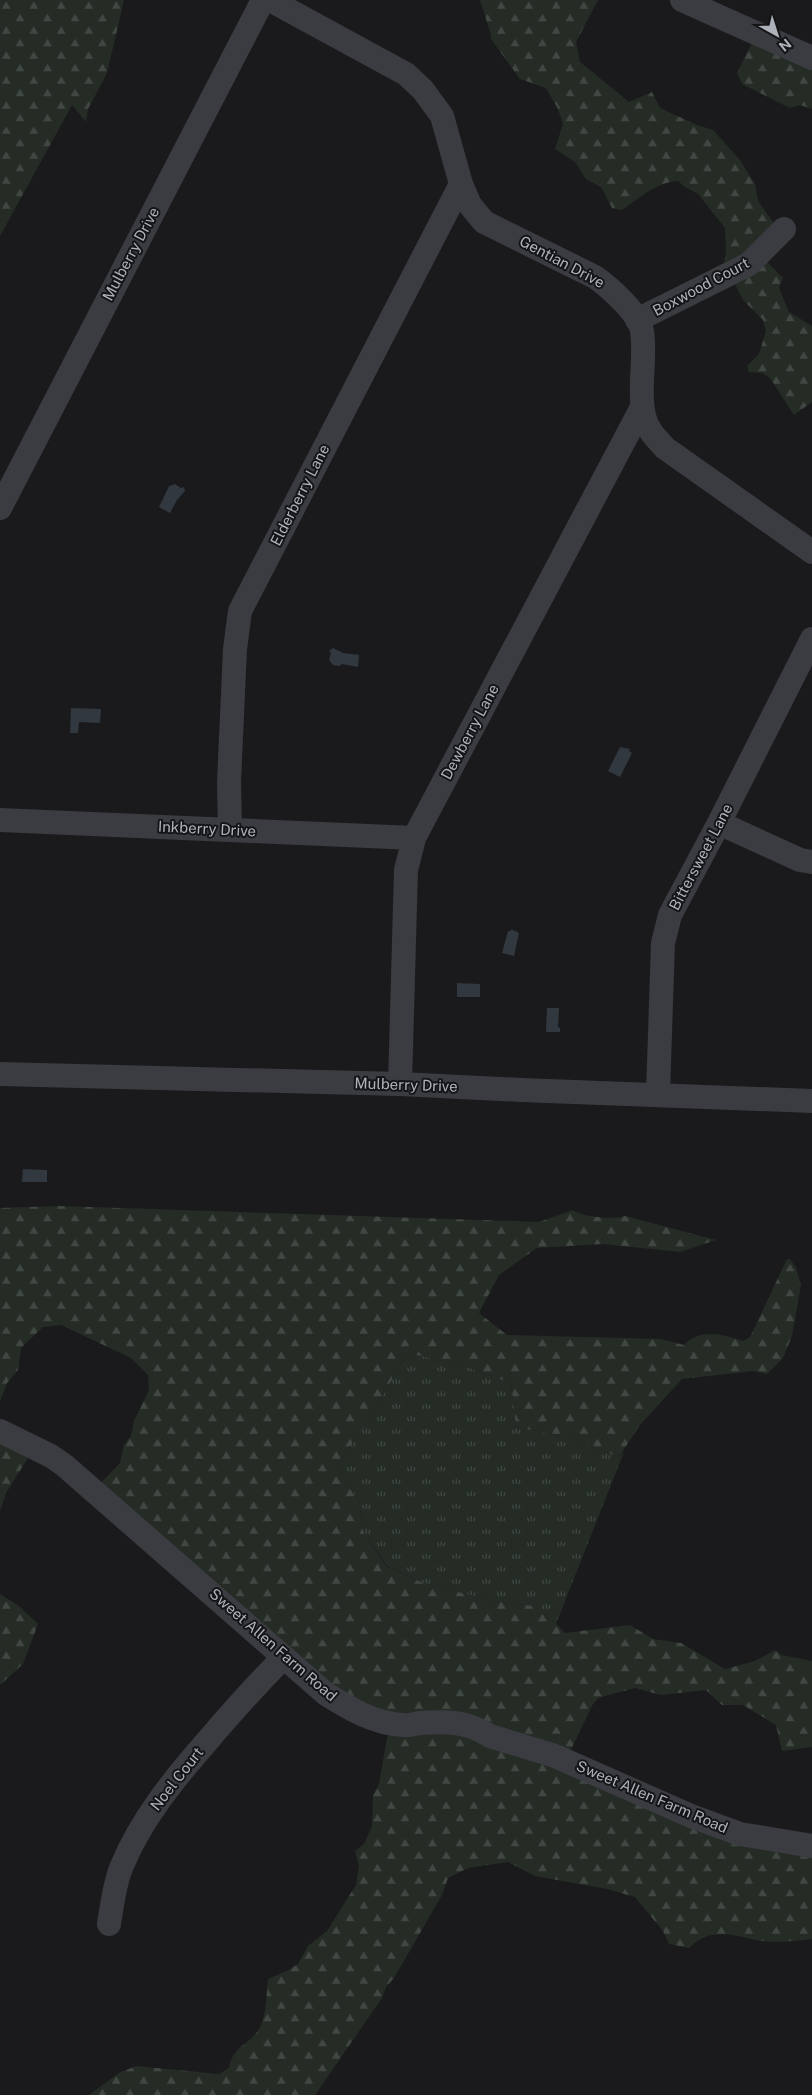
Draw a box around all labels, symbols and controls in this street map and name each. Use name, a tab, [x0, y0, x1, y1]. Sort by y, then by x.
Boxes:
north arrow	[752, 10, 802, 60]
text: N	[776, 35, 794, 55]
street label: Mulberry Drive	[99, 204, 162, 303]
street label: Gentian Drive	[517, 232, 608, 291]
street label: Boxwood Court	[650, 254, 752, 319]
street label: Elderberry Lane	[267, 441, 332, 548]
street label: Dewberry Lane	[437, 681, 502, 782]
street label: Bittersweet Lane	[665, 801, 736, 913]
street label: Inkberry Drive	[158, 817, 257, 840]
street label: Mulberry Drive	[354, 1074, 458, 1095]
street label: Sweet Allen Farm Road	[206, 1585, 340, 1704]
street label: Noel Court	[147, 1744, 207, 1814]
street label: Sweet Allen Farm Road	[574, 1757, 730, 1836]

